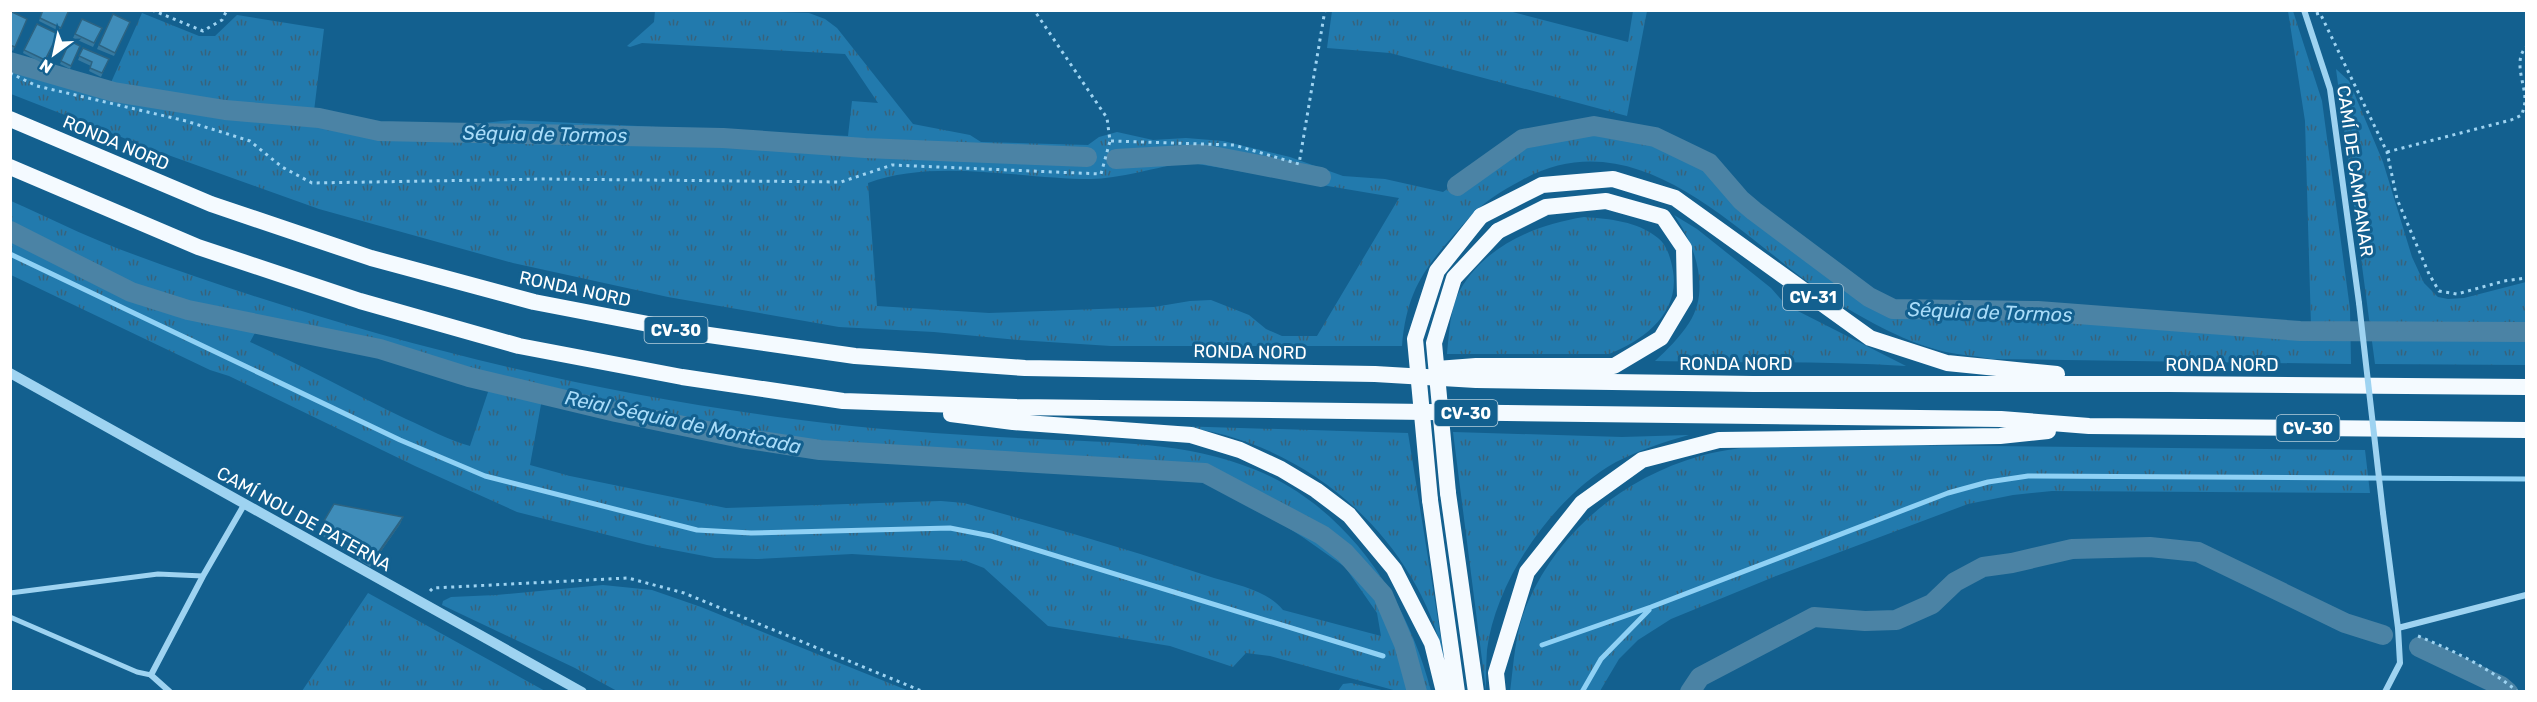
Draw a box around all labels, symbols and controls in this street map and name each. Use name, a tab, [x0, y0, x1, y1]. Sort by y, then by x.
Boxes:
north arrow	[24, 24, 84, 84]
text: N	[36, 55, 56, 77]
street label: CAMÍ DE CAMPANAR	[2332, 84, 2378, 258]
street label: RONDA NORD	[59, 111, 173, 175]
water label: Séquia de Tormos	[462, 121, 628, 147]
street label: RONDA NORD	[517, 266, 633, 312]
road number: CV-31	[1783, 284, 1843, 310]
water label: Séquia de Tormos	[1907, 297, 2073, 327]
road number: CV-30	[644, 317, 708, 343]
street label: RONDA NORD	[1193, 340, 1307, 364]
street label: RONDA NORD	[1679, 353, 1793, 375]
street label: RONDA NORD	[2165, 354, 2279, 376]
water label: Reial Séquia de Montcada	[563, 385, 804, 459]
road number: CV-30	[1434, 400, 1498, 426]
road number: CV-30	[2276, 415, 2340, 441]
street label: CAMÍ NOU DE PATERNA	[213, 462, 395, 576]

